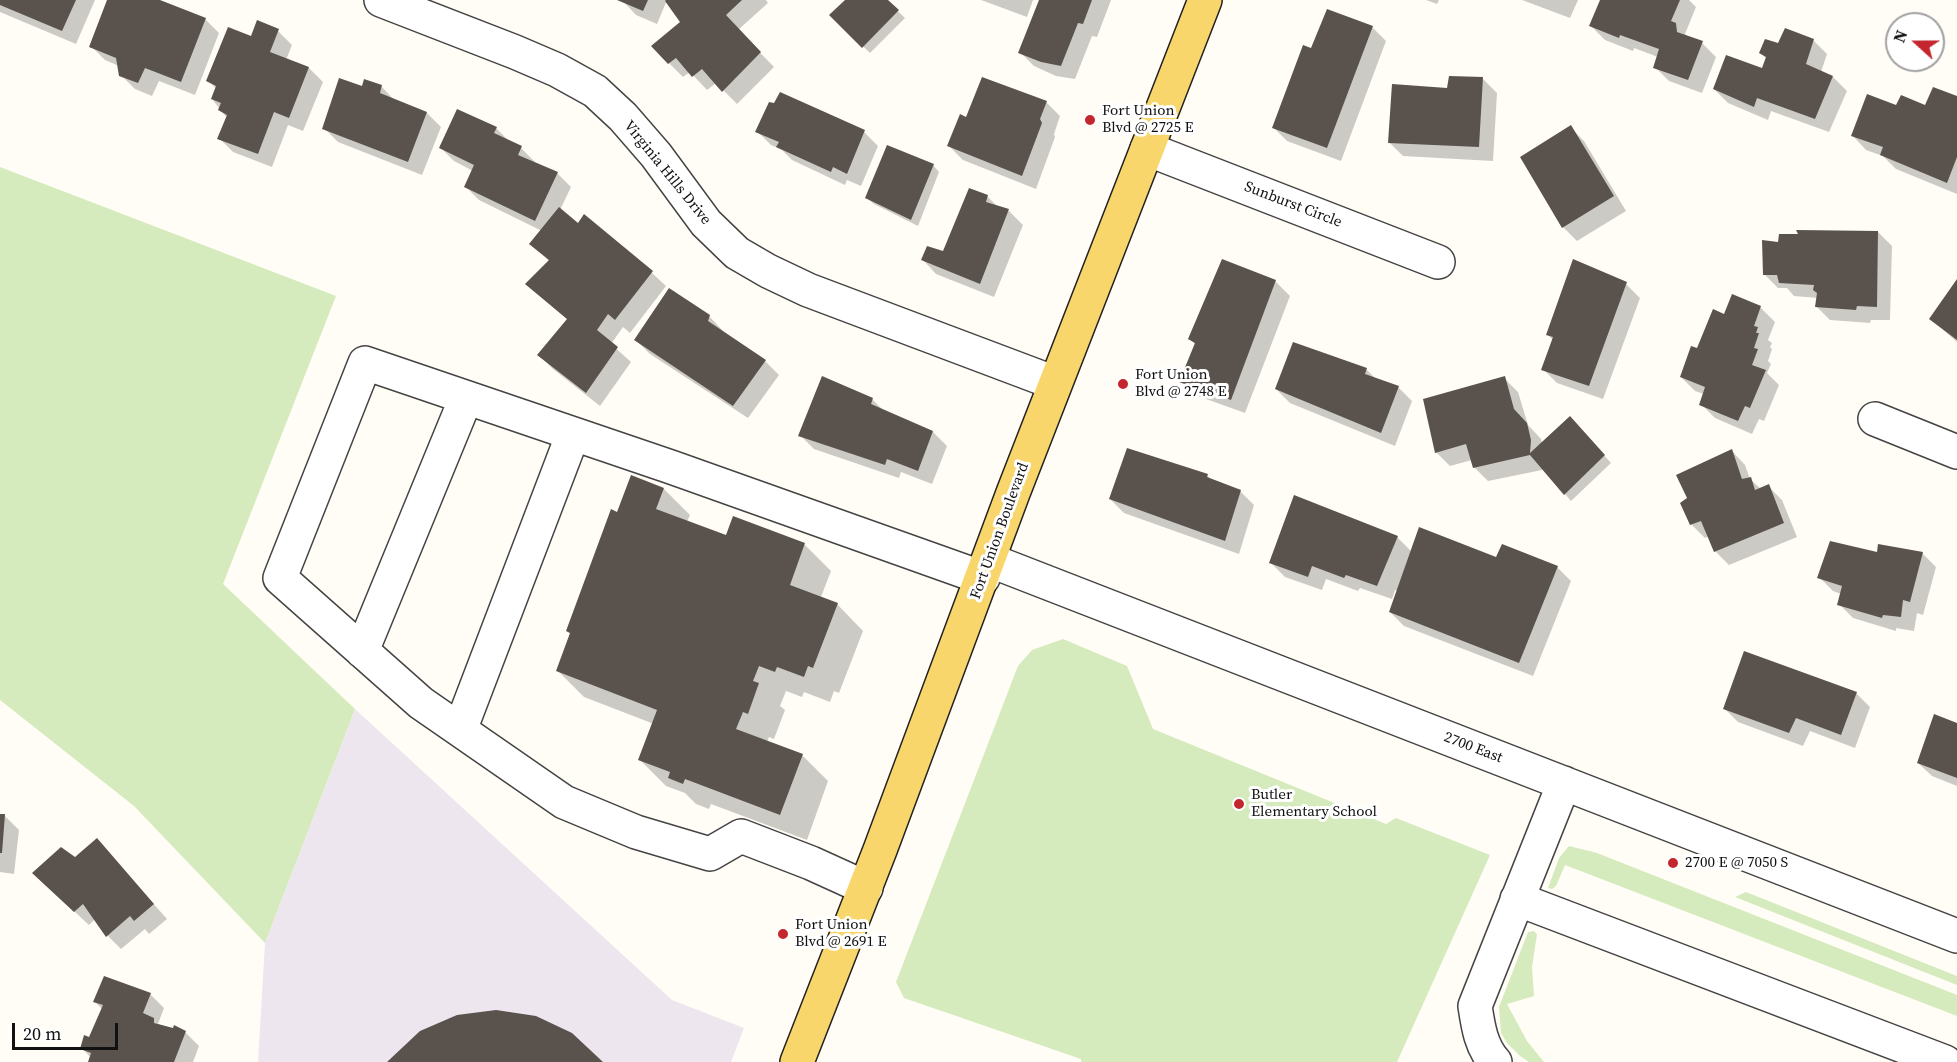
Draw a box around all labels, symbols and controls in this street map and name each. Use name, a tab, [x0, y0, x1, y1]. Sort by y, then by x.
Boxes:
north arrow	[1885, 12, 1945, 72]
text: N	[1888, 27, 1912, 46]
place label: Fort Union Blvd @ 2725 E	[1102, 102, 1193, 137]
marker: Fort Union Blvd @ 2725 E	[1083, 113, 1097, 127]
street label: Virginia Hills Drive	[620, 117, 714, 229]
street label: Sunburst Circle	[1242, 178, 1344, 232]
place label: Fort Union Blvd @ 2748 E	[1135, 366, 1226, 401]
marker: Fort Union Blvd @ 2748 E	[1116, 377, 1130, 391]
street label: Fort Union Boulevard	[967, 460, 1033, 602]
street label: 2700 East	[1441, 729, 1505, 767]
place label: Butler Elementary School	[1251, 786, 1377, 821]
marker: Butler Elementary School	[1232, 797, 1246, 811]
place label: 2700 E @ 7050 S	[1685, 854, 1788, 872]
marker: 2700 E @ 7050 S	[1666, 856, 1680, 870]
place label: Fort Union Blvd @ 2691 E	[795, 916, 886, 951]
marker: Fort Union Blvd @ 2691 E	[776, 927, 790, 941]
scale bar	[15, 1011, 122, 1049]
text: 20 m	[23, 1021, 61, 1046]

